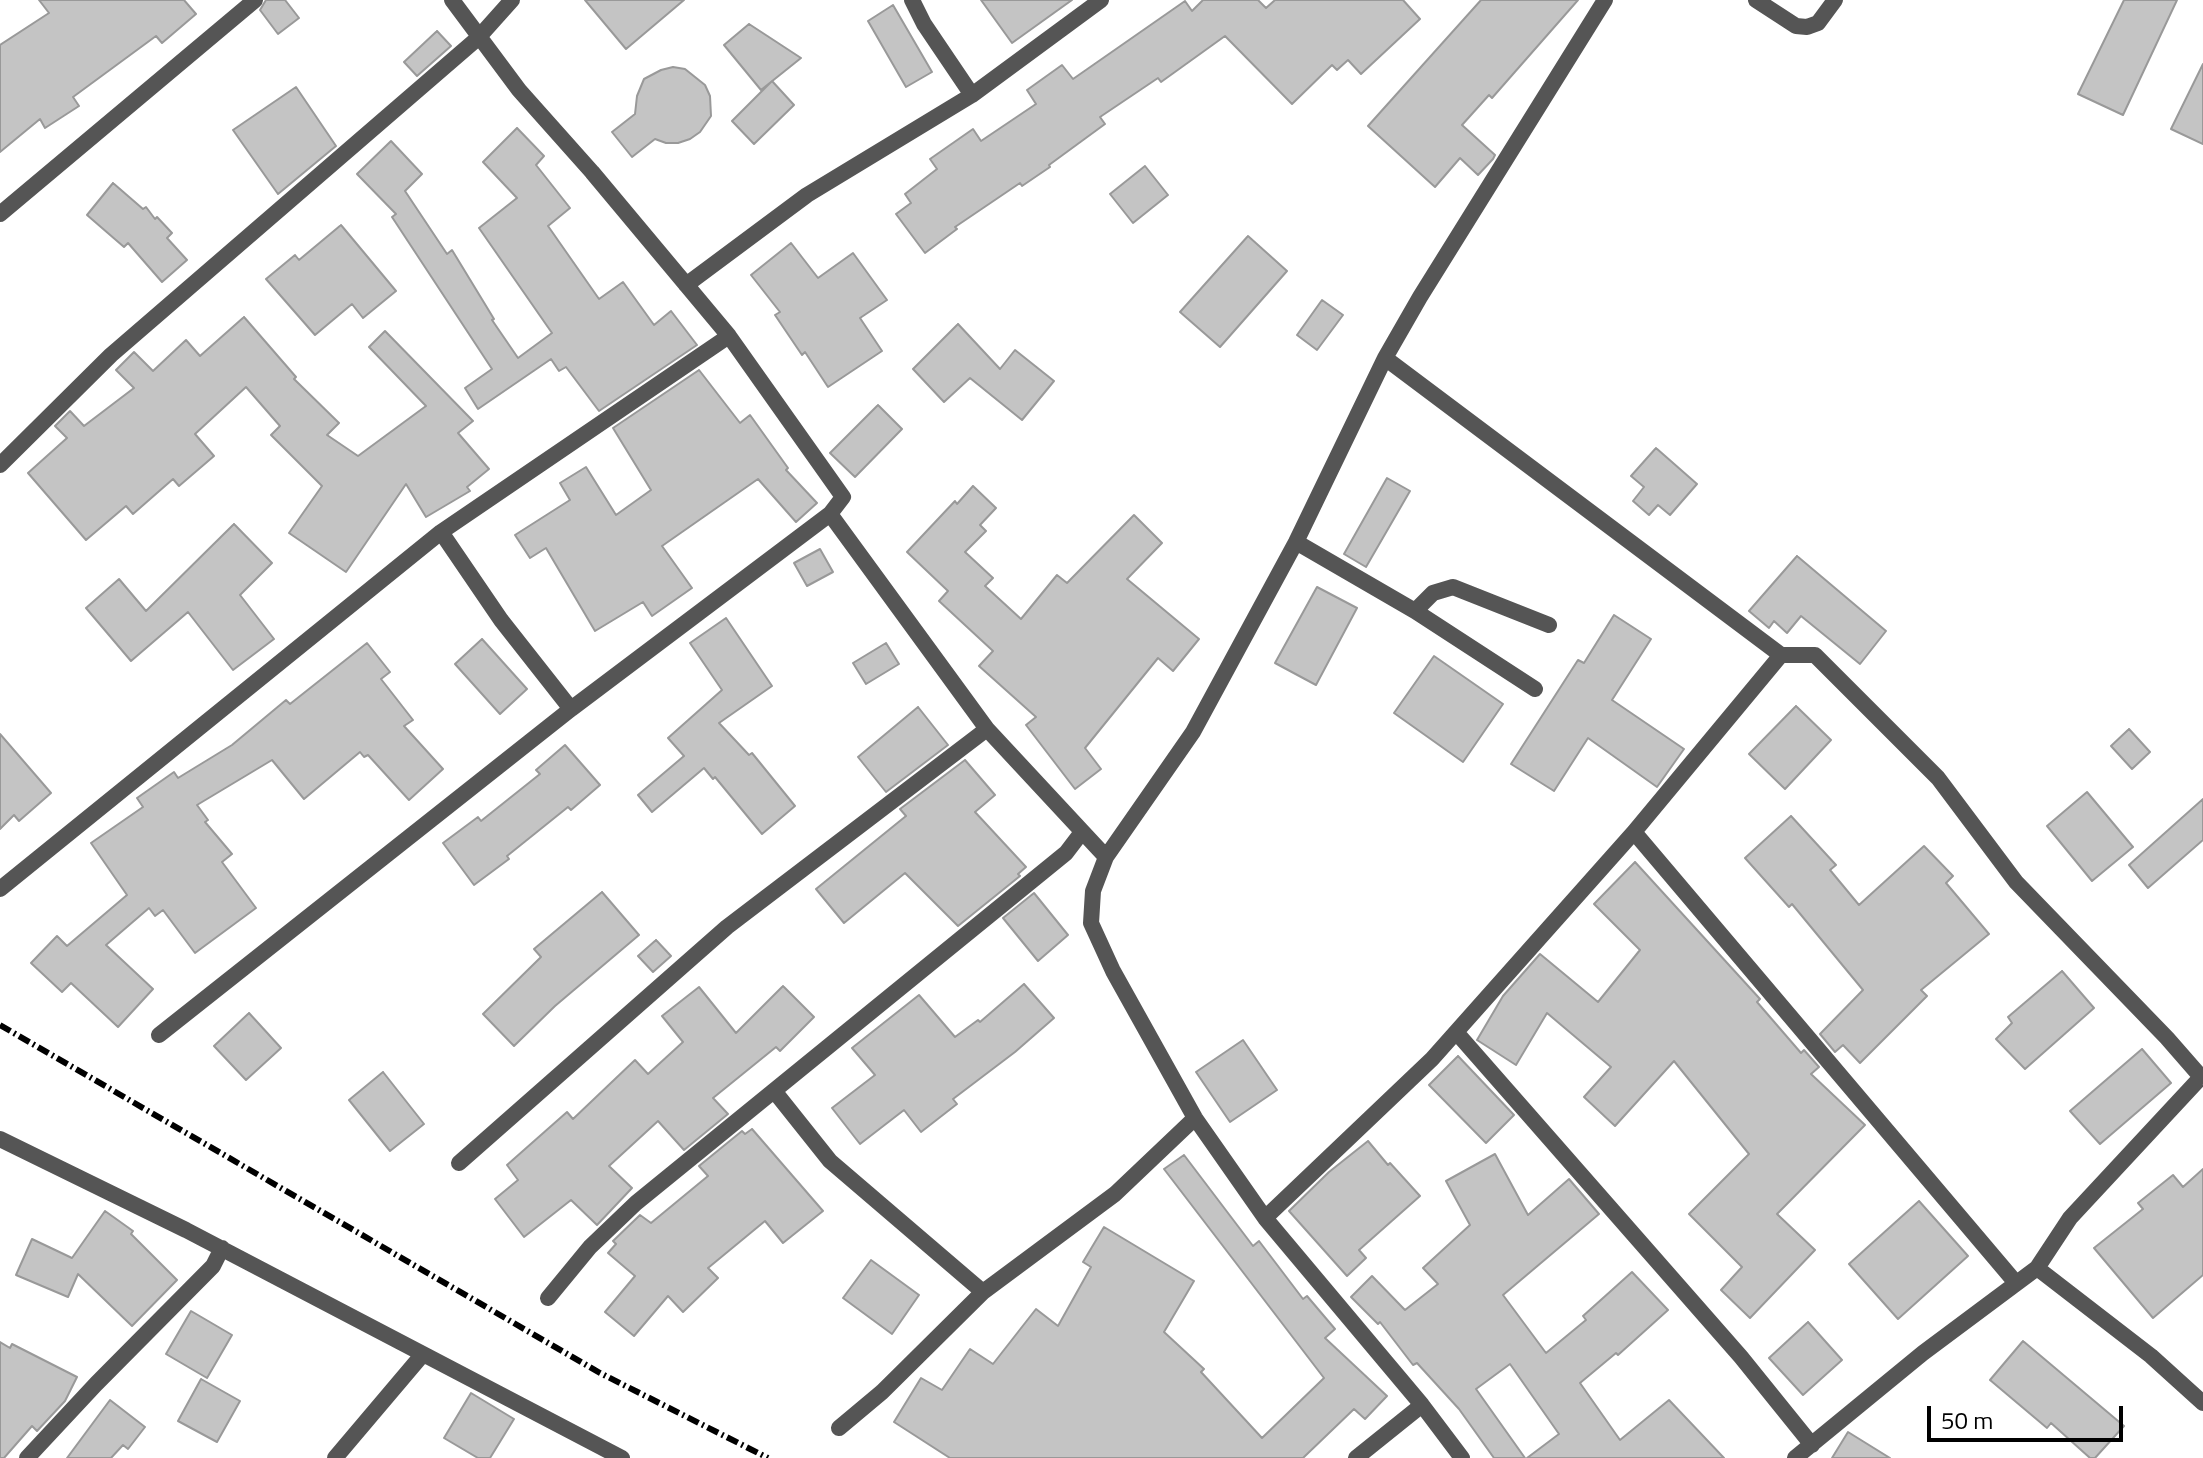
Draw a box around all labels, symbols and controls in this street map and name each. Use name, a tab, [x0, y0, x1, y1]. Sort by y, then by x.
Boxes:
scale bar	[1931, 1390, 2127, 1440]
text: 50 m	[1941, 1402, 1993, 1438]

